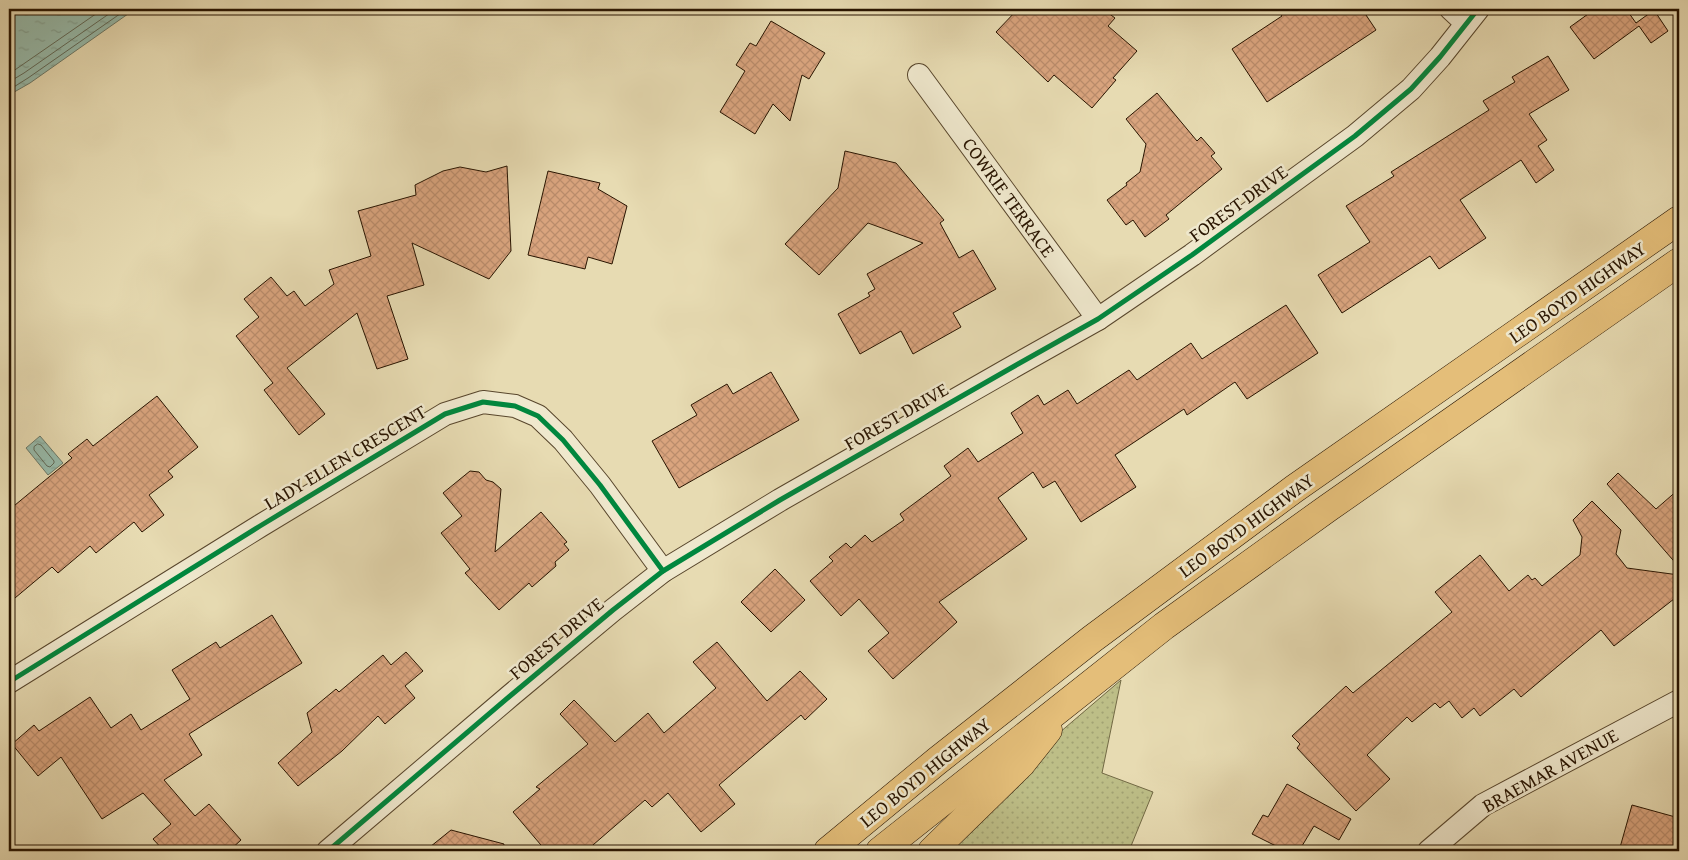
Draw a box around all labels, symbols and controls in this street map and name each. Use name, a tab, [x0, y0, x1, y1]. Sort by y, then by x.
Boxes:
street label: COWRIE TERRACE	[956, 131, 1062, 263]
street label: FOREST DRIVE	[1183, 157, 1293, 248]
street label: LEO BOYD HIGHWAY	[1503, 234, 1652, 350]
street label: FOREST DRIVE	[839, 375, 953, 457]
street label: LADY ELLEN CRESCENT	[259, 397, 432, 517]
street label: LEO BOYD HIGHWAY	[1172, 466, 1320, 584]
street label: FOREST DRIVE	[503, 590, 610, 686]
street label: LEO BOYD HIGHWAY	[853, 710, 997, 834]
street label: BRAEMAR AVENUE	[1477, 721, 1623, 819]

